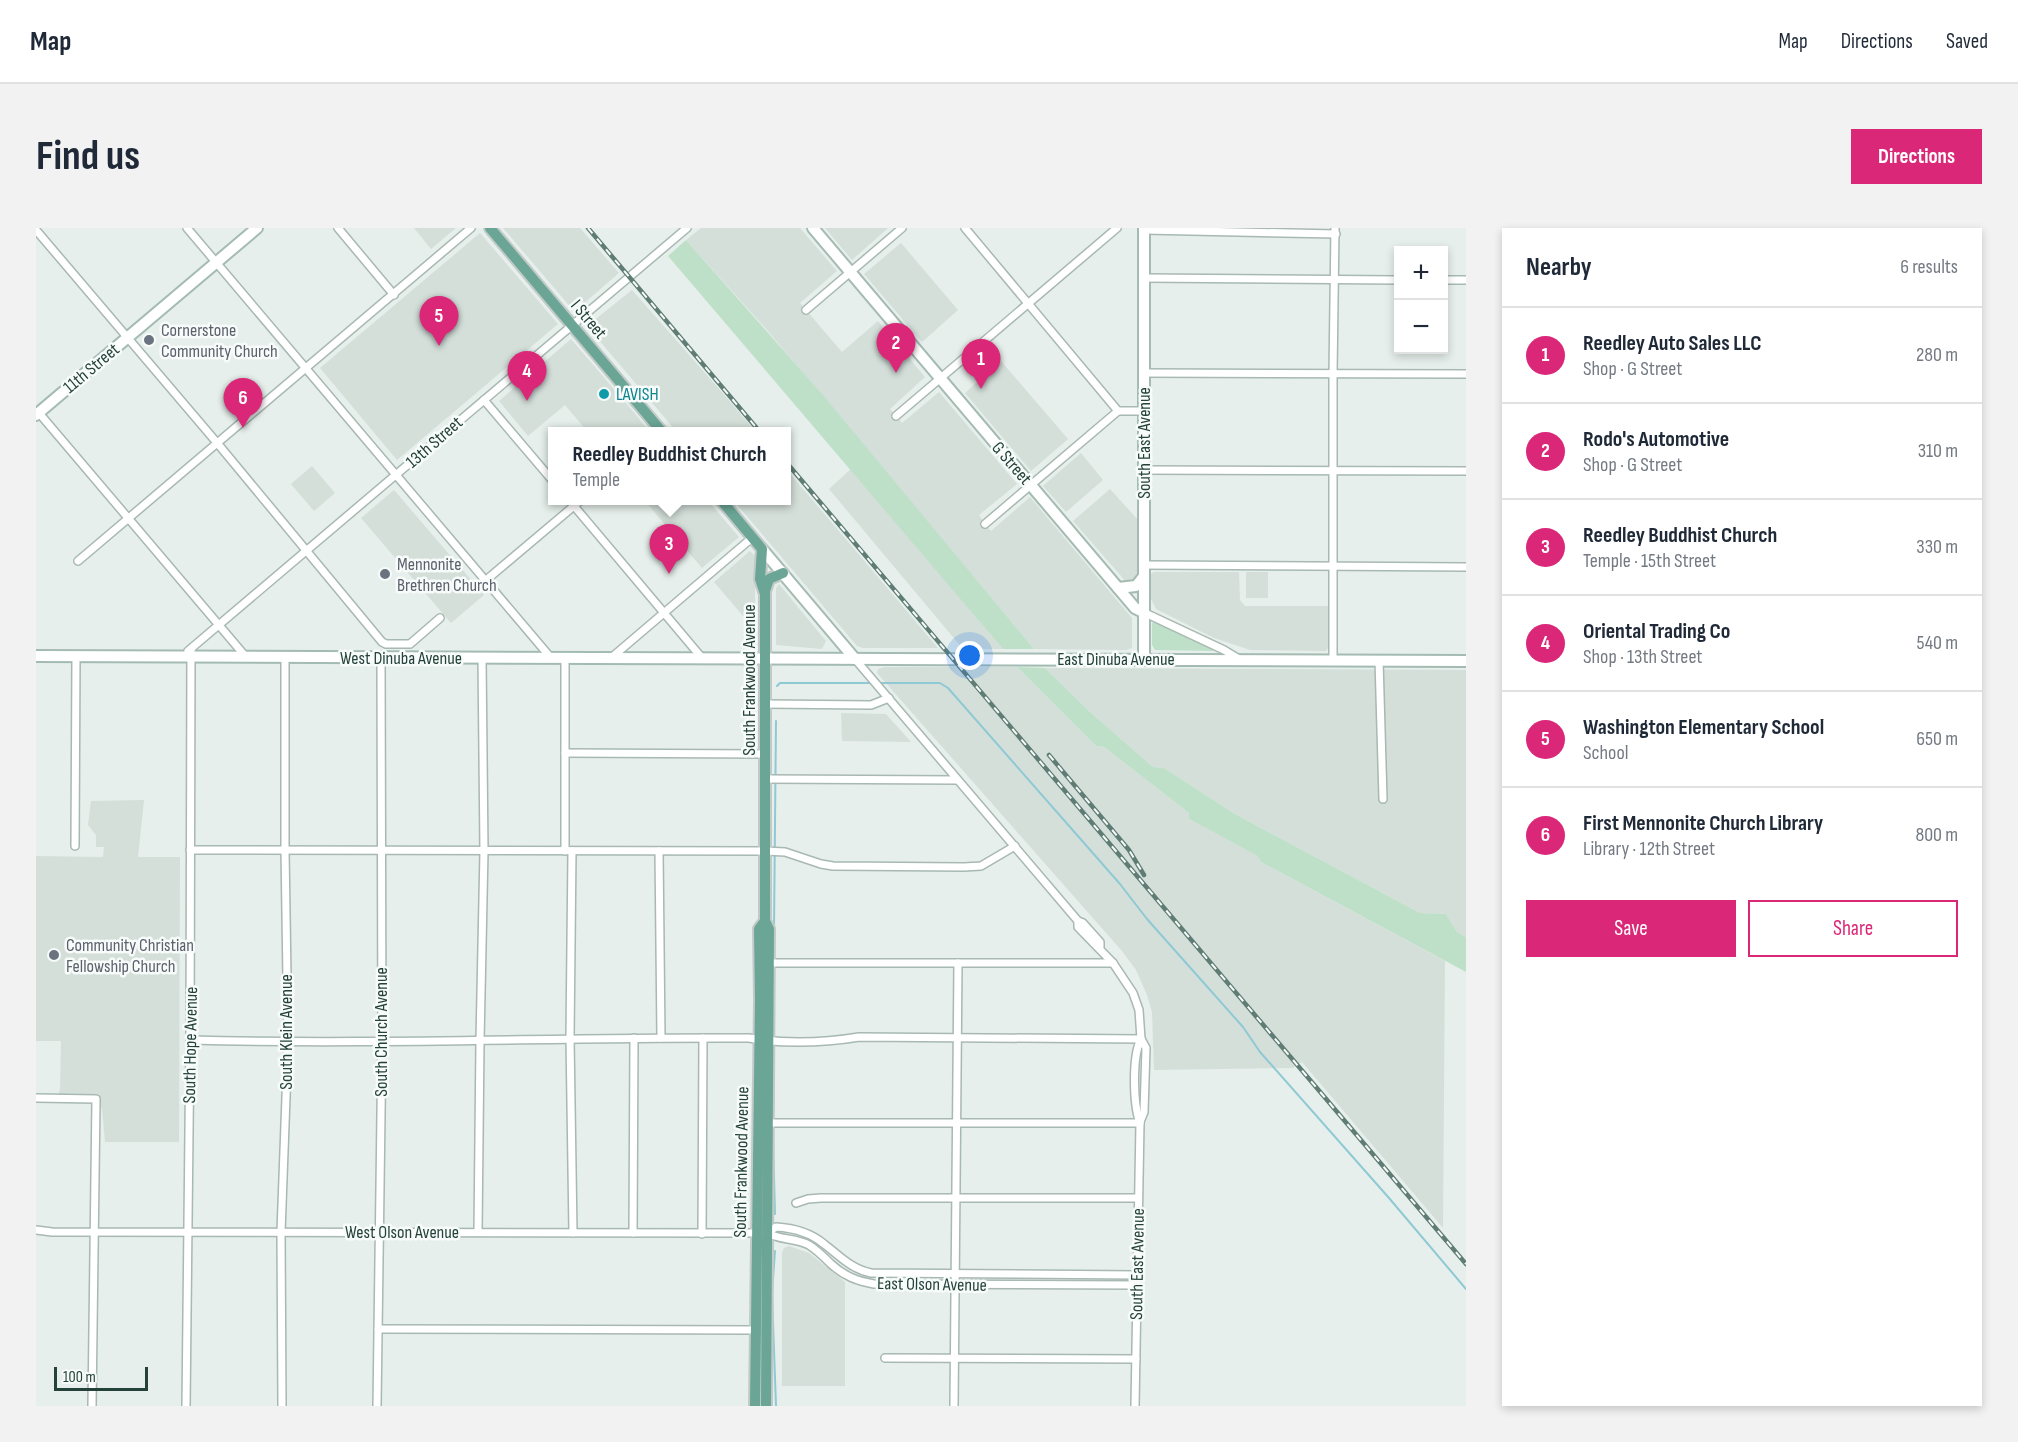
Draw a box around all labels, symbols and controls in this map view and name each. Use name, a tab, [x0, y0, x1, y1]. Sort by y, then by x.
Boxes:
text: Map	[30, 25, 71, 58]
text: Map	[1778, 29, 1808, 54]
text: Directions	[1841, 29, 1913, 54]
text: Saved	[1946, 29, 1988, 54]
button: Directions	[1851, 129, 1982, 184]
text: Find us	[36, 131, 140, 182]
map controls	[1394, 246, 1448, 354]
button: +	[1394, 246, 1448, 300]
text: Nearby	[1526, 252, 1592, 283]
text: 6 results	[1900, 255, 1958, 279]
pin: 5	[420, 296, 458, 346]
street label: I Street	[566, 296, 611, 343]
button: −	[1394, 300, 1448, 354]
place label: Cornerstone Community Church	[161, 320, 278, 362]
pin: 2	[876, 324, 916, 373]
text: Reedley Auto Sales LLC	[1583, 330, 1761, 357]
marker: Cornerstone Community Church	[142, 333, 156, 347]
street label: 11th Street	[59, 339, 124, 398]
pin: 1	[962, 340, 1000, 389]
text: 1	[1542, 343, 1549, 367]
text: 280 m	[1916, 343, 1958, 367]
pin: 4	[508, 352, 546, 401]
text: Shop · G Street	[1583, 357, 1682, 381]
pin: 6	[224, 378, 262, 428]
place label: LAVISH	[616, 384, 659, 405]
marker: LAVISH	[597, 387, 611, 401]
street label: South East Avenue	[1134, 387, 1155, 499]
street label: 13th Street	[402, 412, 467, 473]
text: Rodo's Automotive	[1583, 426, 1729, 453]
popup	[548, 427, 791, 505]
street label: G Street	[987, 438, 1036, 489]
text: 2	[1541, 439, 1550, 463]
text: 310 m	[1918, 439, 1958, 463]
text: Reedley Buddhist Church	[572, 441, 767, 468]
text: Shop · G Street	[1583, 453, 1682, 477]
text: Temple	[572, 468, 620, 492]
text: Reedley Buddhist Church	[1583, 522, 1777, 549]
pin: 3	[650, 524, 688, 574]
text: 3	[1541, 535, 1550, 559]
text: 330 m	[1916, 535, 1958, 559]
text: Temple · 15th Street	[1583, 549, 1716, 573]
place label: Mennonite Brethren Church	[397, 554, 497, 596]
marker: Mennonite Brethren Church	[378, 567, 392, 581]
street label: South Frankwood Avenue	[739, 604, 760, 756]
text: Oriental Trading Co	[1583, 618, 1730, 645]
text: 4	[1541, 631, 1550, 655]
text: 540 m	[1917, 631, 1958, 655]
your location	[955, 641, 984, 670]
text: Shop · 13th Street	[1583, 645, 1702, 669]
street label: West Dinuba Avenue	[340, 648, 462, 669]
street label: East Dinuba Avenue	[1057, 649, 1175, 670]
text: Washington Elementary School	[1583, 714, 1824, 741]
text: 5	[1541, 727, 1550, 751]
text: 650 m	[1916, 727, 1958, 751]
text: School	[1583, 741, 1628, 765]
text: First Mennonite Church Library	[1583, 810, 1823, 837]
text: 6	[1541, 823, 1550, 847]
text: 800 m	[1915, 823, 1958, 847]
text: Library · 12th Street	[1583, 837, 1715, 861]
button: Save	[1526, 900, 1736, 957]
button: Share	[1748, 900, 1958, 957]
place label: Community Christian Fellowship Church	[66, 935, 194, 977]
marker: Community Christian Fellowship Church	[47, 948, 61, 962]
street label: South Church Avenue	[371, 967, 392, 1097]
street label: South Klein Avenue	[276, 974, 297, 1090]
street label: South Hope Avenue	[179, 986, 202, 1104]
street label: South Frankwood Avenue	[730, 1086, 753, 1238]
street label: South East Avenue	[1126, 1208, 1149, 1320]
street label: West Olson Avenue	[345, 1222, 459, 1243]
street label: East Olson Avenue	[877, 1273, 987, 1296]
scale bar	[54, 1364, 148, 1392]
text: 100 m	[63, 1368, 96, 1387]

